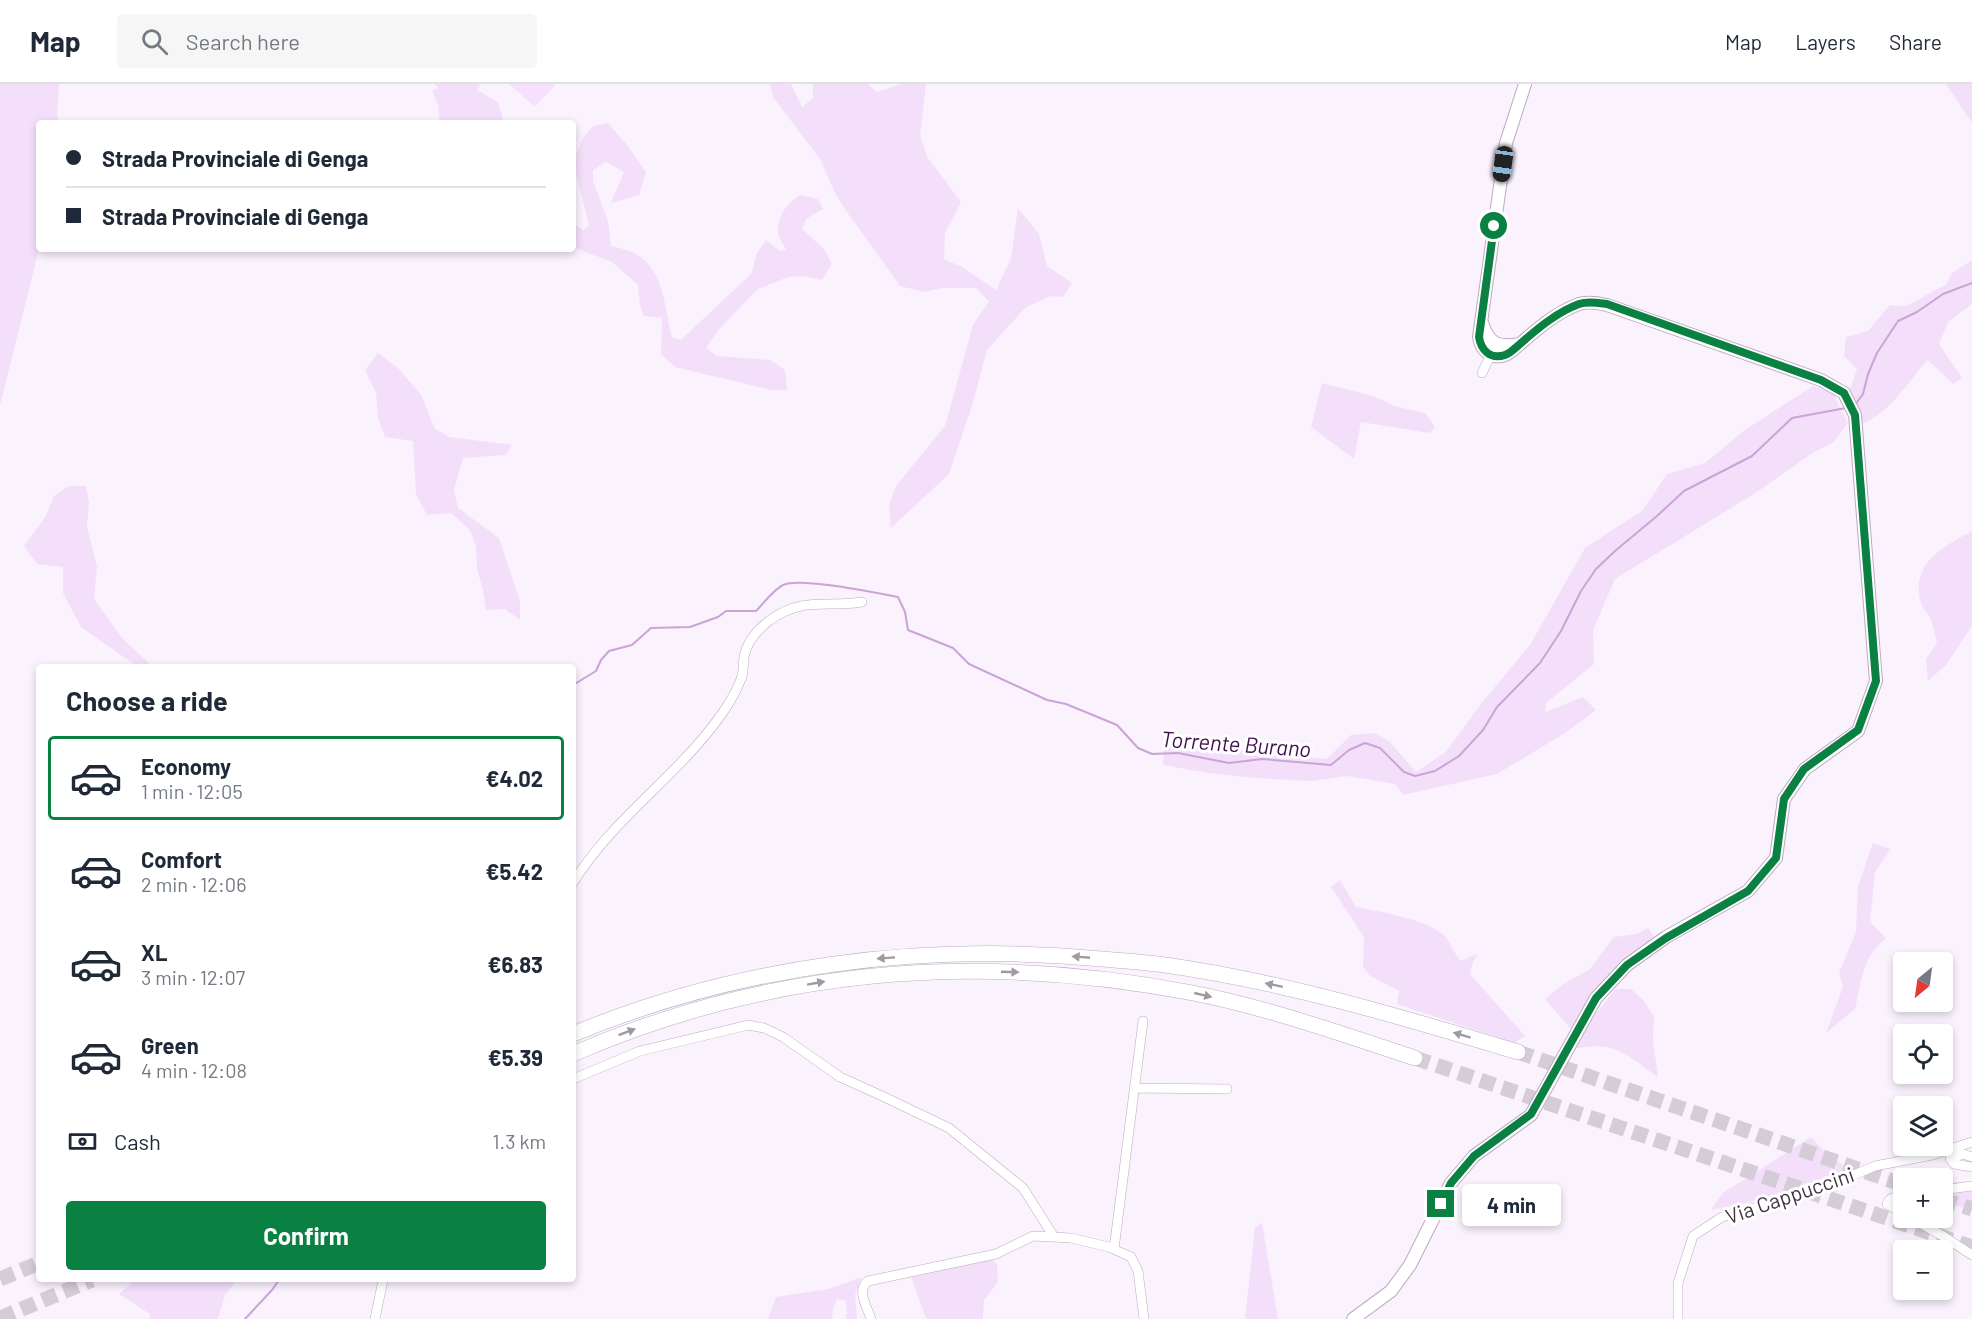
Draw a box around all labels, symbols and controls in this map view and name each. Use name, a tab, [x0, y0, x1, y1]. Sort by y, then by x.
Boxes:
search box	[117, 14, 537, 68]
text: Map	[30, 24, 81, 58]
icon: search	[138, 25, 171, 58]
text: Search here	[186, 28, 300, 54]
text: Map	[1725, 29, 1762, 54]
text: Layers	[1795, 29, 1856, 54]
text: Share	[1889, 29, 1942, 54]
text: Strada Provinciale di Genga	[102, 145, 368, 171]
car	[1492, 145, 1514, 183]
text: Strada Provinciale di Genga	[102, 203, 368, 229]
route start	[1480, 212, 1507, 239]
text: Choose a ride	[66, 684, 228, 716]
water label: Torrente Burano	[1160, 725, 1312, 761]
icon: car	[69, 751, 123, 805]
text: Economy	[141, 753, 231, 779]
text: €4.02	[486, 765, 543, 791]
text: 1 min · 12:05	[141, 779, 243, 803]
icon: car	[69, 844, 123, 898]
text: Comfort	[141, 846, 222, 872]
text: €5.42	[486, 858, 543, 884]
text: 2 min · 12:06	[141, 872, 246, 896]
icon: car	[69, 937, 123, 991]
text: XL	[141, 939, 167, 965]
text: €6.83	[488, 951, 543, 977]
one-way arrow	[1072, 952, 1091, 962]
north arrow	[1893, 952, 1953, 1012]
map controls	[1893, 952, 1953, 1300]
one-way arrow	[877, 953, 896, 963]
text: 3 min · 12:07	[141, 965, 245, 989]
one-way arrow	[1000, 967, 1019, 976]
one-way arrow	[806, 979, 825, 988]
one-way arrow	[1264, 980, 1283, 989]
one-way arrow	[1194, 991, 1212, 1001]
button: locate	[1893, 1024, 1953, 1084]
one-way arrow	[618, 1027, 636, 1037]
icon: car	[69, 1030, 123, 1084]
one-way arrow	[1453, 1030, 1471, 1039]
text: Green	[141, 1032, 199, 1058]
text: €5.39	[488, 1044, 543, 1070]
text: 4 min · 12:08	[141, 1058, 247, 1082]
button: layers	[1893, 1096, 1953, 1156]
icon: cash	[66, 1125, 99, 1158]
text: Cash	[114, 1128, 161, 1154]
text: 1.3 km	[493, 1129, 546, 1153]
street label: Via Cappuccini	[1722, 1161, 1857, 1228]
button: +	[1893, 1168, 1953, 1228]
callout: 4 min	[1462, 1183, 1561, 1225]
route end	[1427, 1190, 1454, 1217]
text: 4 min	[1487, 1193, 1536, 1217]
button: Confirm	[66, 1201, 546, 1270]
button: −	[1893, 1240, 1953, 1300]

